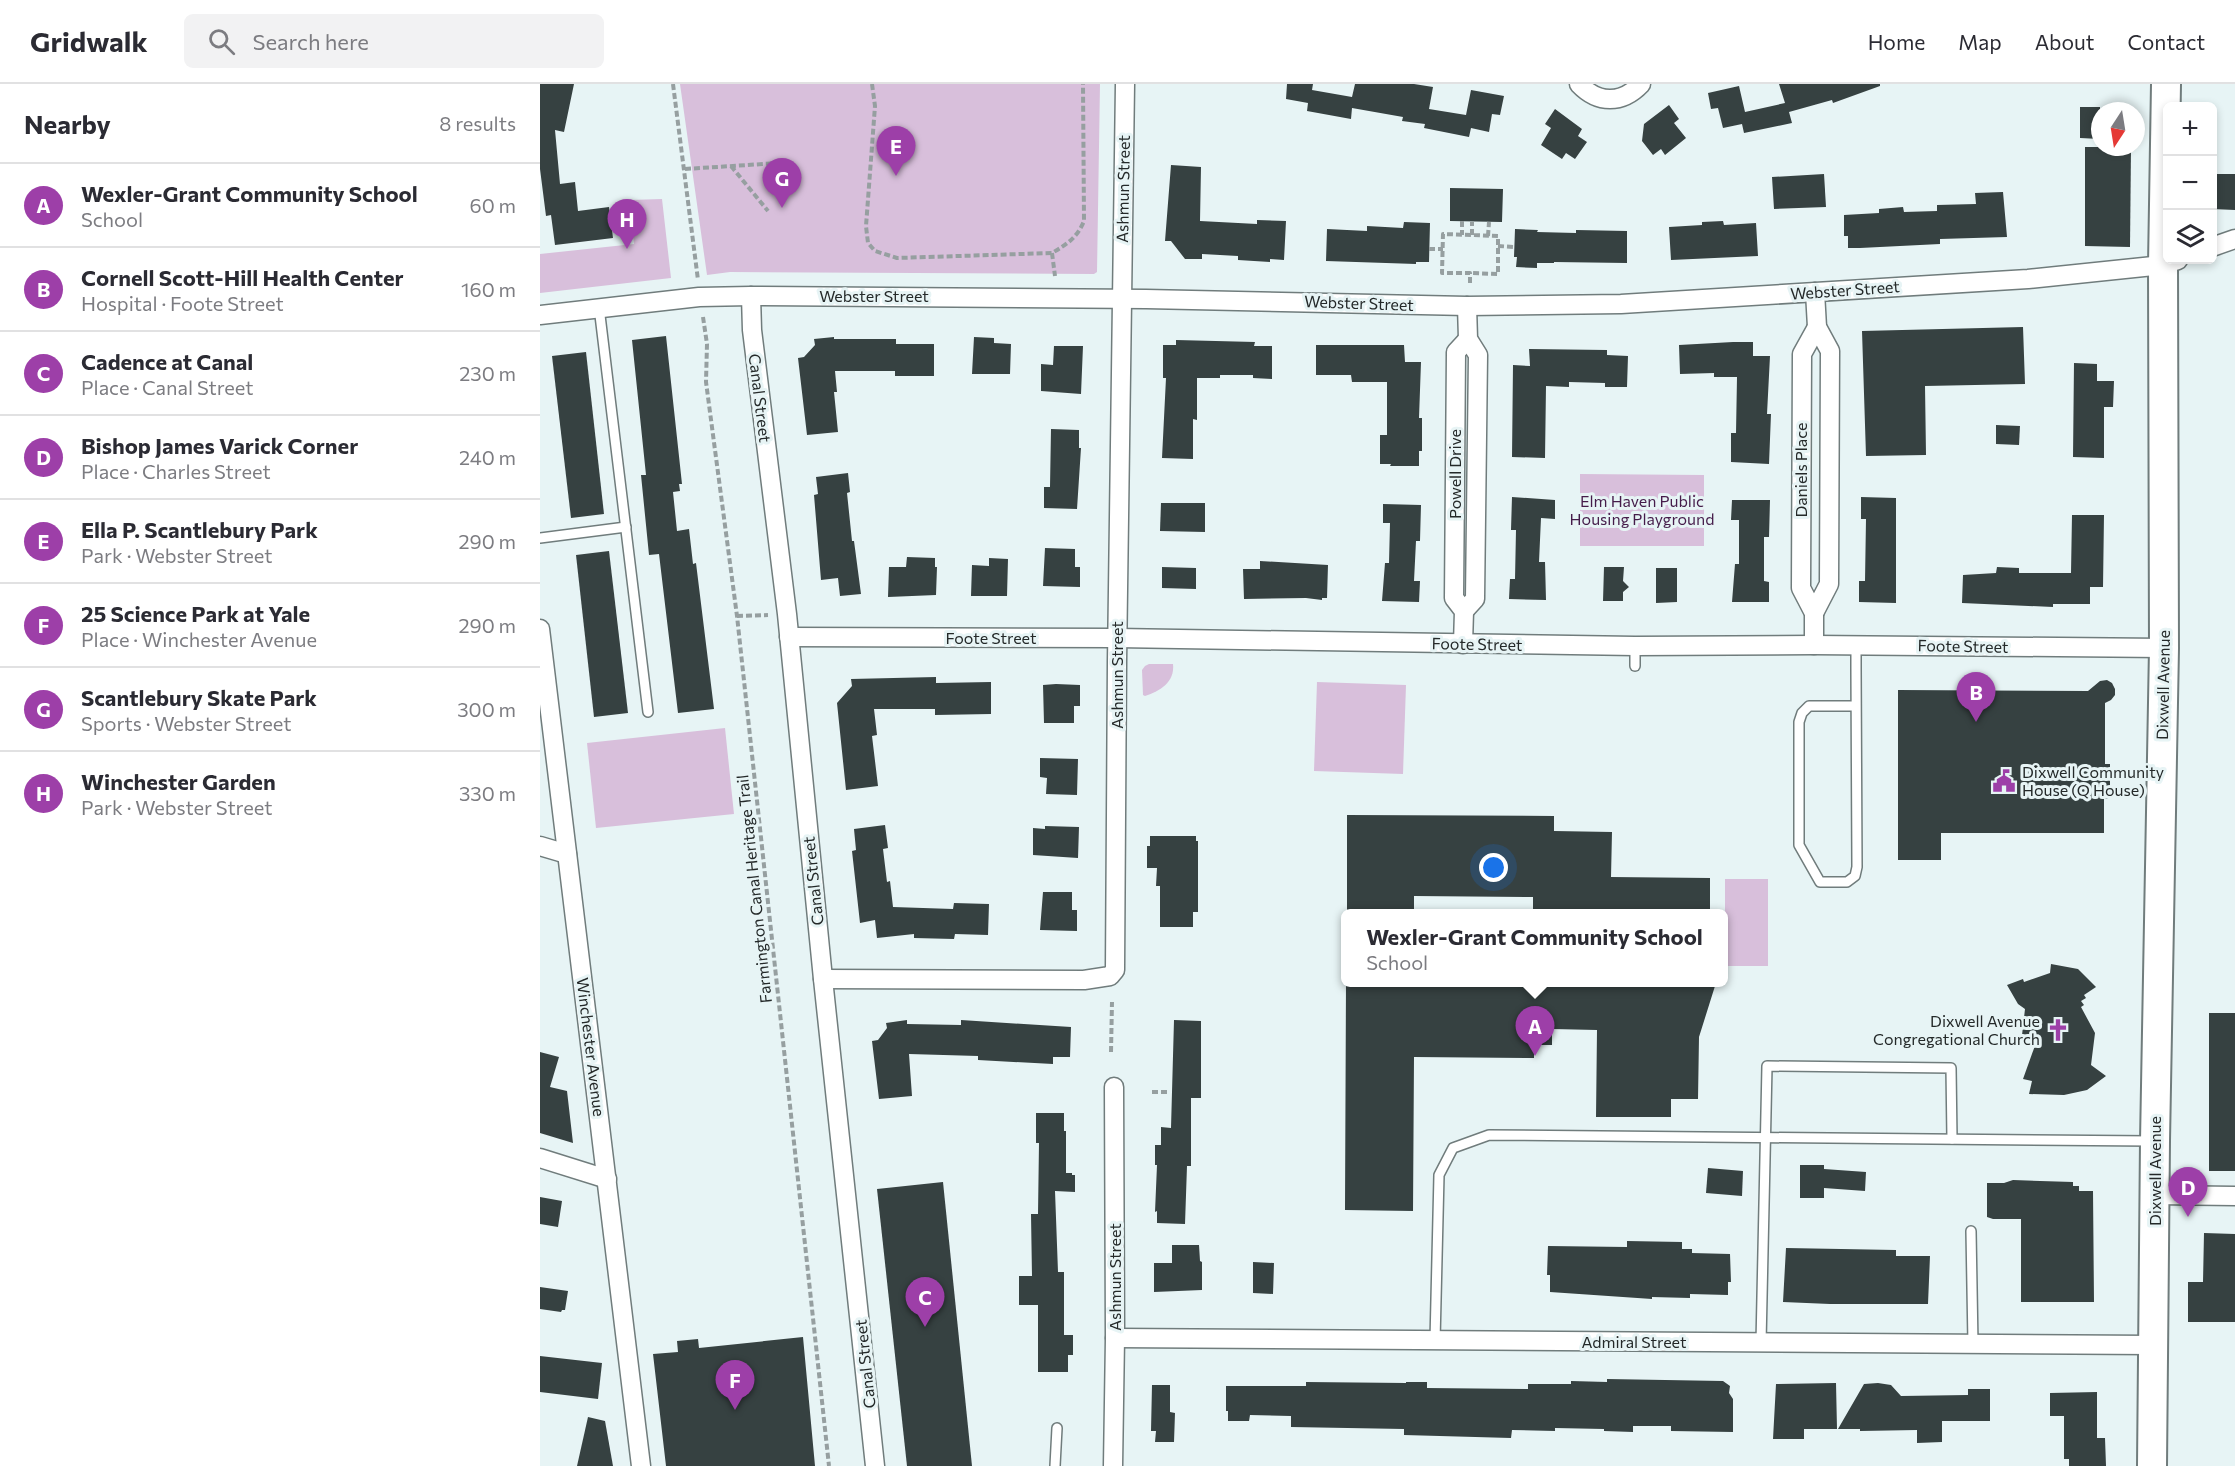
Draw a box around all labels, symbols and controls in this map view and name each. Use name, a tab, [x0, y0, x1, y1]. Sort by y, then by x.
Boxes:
search box	[184, 14, 604, 68]
text: Gridwalk	[30, 24, 148, 58]
icon: search	[205, 25, 238, 58]
text: Search here	[253, 28, 369, 55]
text: Home	[1868, 29, 1925, 54]
text: Map	[1958, 29, 2002, 54]
text: About	[2035, 29, 2094, 54]
text: Contact	[2127, 29, 2205, 54]
north arrow	[2091, 102, 2145, 156]
map controls	[2163, 102, 2217, 264]
button: +	[2163, 102, 2217, 156]
text: Nearby	[24, 108, 111, 139]
text: 8 results	[439, 111, 516, 135]
pin: E	[876, 126, 916, 176]
street label: Ashmun Street	[1112, 134, 1133, 243]
button: −	[2163, 156, 2217, 210]
pin: G	[762, 158, 802, 208]
text: Wexler-Grant Community School	[81, 180, 418, 207]
text: A	[36, 193, 51, 217]
text: 60 m	[470, 193, 516, 217]
pin: H	[608, 200, 646, 249]
text: School	[81, 207, 143, 231]
button: layers	[2163, 210, 2217, 264]
text: Cornell Scott-Hill Health Center	[81, 264, 404, 291]
street label: Webster Street	[1790, 276, 1901, 303]
text: B	[37, 277, 50, 301]
text: 160 m	[461, 277, 516, 301]
street label: Webster Street	[819, 286, 929, 305]
text: Hospital · Foote Street	[81, 291, 284, 315]
street label: Webster Street	[1304, 291, 1415, 314]
text: Cadence at Canal	[81, 348, 253, 375]
street label: Canal Street	[746, 353, 775, 444]
text: C	[37, 361, 50, 385]
text: 230 m	[459, 361, 516, 385]
text: Place · Canal Street	[81, 375, 253, 399]
street label: Daniels Place	[1791, 422, 1810, 518]
street label: Powell Drive	[1445, 429, 1464, 519]
text: Bishop James Varick Corner	[81, 432, 358, 459]
text: D	[36, 445, 51, 469]
text: 240 m	[459, 445, 516, 469]
text: Place · Charles Street	[81, 459, 271, 483]
park label: Elm Haven Public Housing Playground	[1570, 491, 1714, 528]
text: Ella P. Scantlebury Park	[81, 516, 318, 543]
text: E	[38, 529, 49, 553]
text: 290 m	[458, 529, 516, 553]
text: Park · Webster Street	[81, 543, 272, 567]
text: 25 Science Park at Yale	[81, 600, 310, 627]
text: F	[38, 613, 49, 637]
text: 290 m	[458, 613, 516, 637]
street label: Ashmun Street	[1107, 621, 1126, 729]
text: Place · Winchester Avenue	[81, 627, 317, 651]
street label: Foote Street	[945, 628, 1037, 647]
street label: Dixwell Avenue	[2152, 630, 2173, 740]
street label: Foote Street	[1431, 633, 1523, 654]
street label: Foote Street	[1917, 635, 2009, 656]
pin: B	[1956, 672, 1996, 722]
text: Scantlebury Skate Park	[81, 684, 317, 711]
text: G	[36, 697, 51, 721]
text: 300 m	[457, 697, 516, 721]
text: Sports · Webster Street	[81, 711, 291, 735]
place label: Dixwell Community House (Q House)	[2022, 762, 2164, 799]
text: Winchester Garden	[81, 768, 276, 795]
public building icon: Dixwell Community House (Q House)	[1991, 768, 2017, 794]
street label: Farmington Canal Heritage Trail	[732, 774, 775, 1004]
text: H	[36, 781, 51, 805]
text: 330 m	[459, 781, 516, 805]
text: Park · Webster Street	[81, 795, 272, 819]
street label: Canal Street	[798, 835, 827, 926]
your location	[1479, 853, 1508, 882]
popup	[1341, 909, 1728, 987]
text: Wexler-Grant Community School	[1366, 923, 1703, 950]
text: School	[1366, 950, 1428, 974]
street label: Winchester Avenue	[574, 976, 609, 1118]
pin: A	[1516, 1006, 1554, 1056]
place label: Dixwell Avenue Congregational Church	[1873, 1011, 2040, 1048]
church icon: Dixwell Avenue Congregational Church	[2045, 1017, 2071, 1043]
street label: Dixwell Avenue	[2145, 1116, 2164, 1226]
pin: D	[2168, 1168, 2208, 1217]
street label: Ashmun Street	[1105, 1223, 1124, 1331]
pin: C	[906, 1278, 944, 1327]
street label: Canal Street	[850, 1318, 879, 1409]
street label: Admiral Street	[1582, 1332, 1687, 1351]
pin: F	[716, 1360, 754, 1410]

